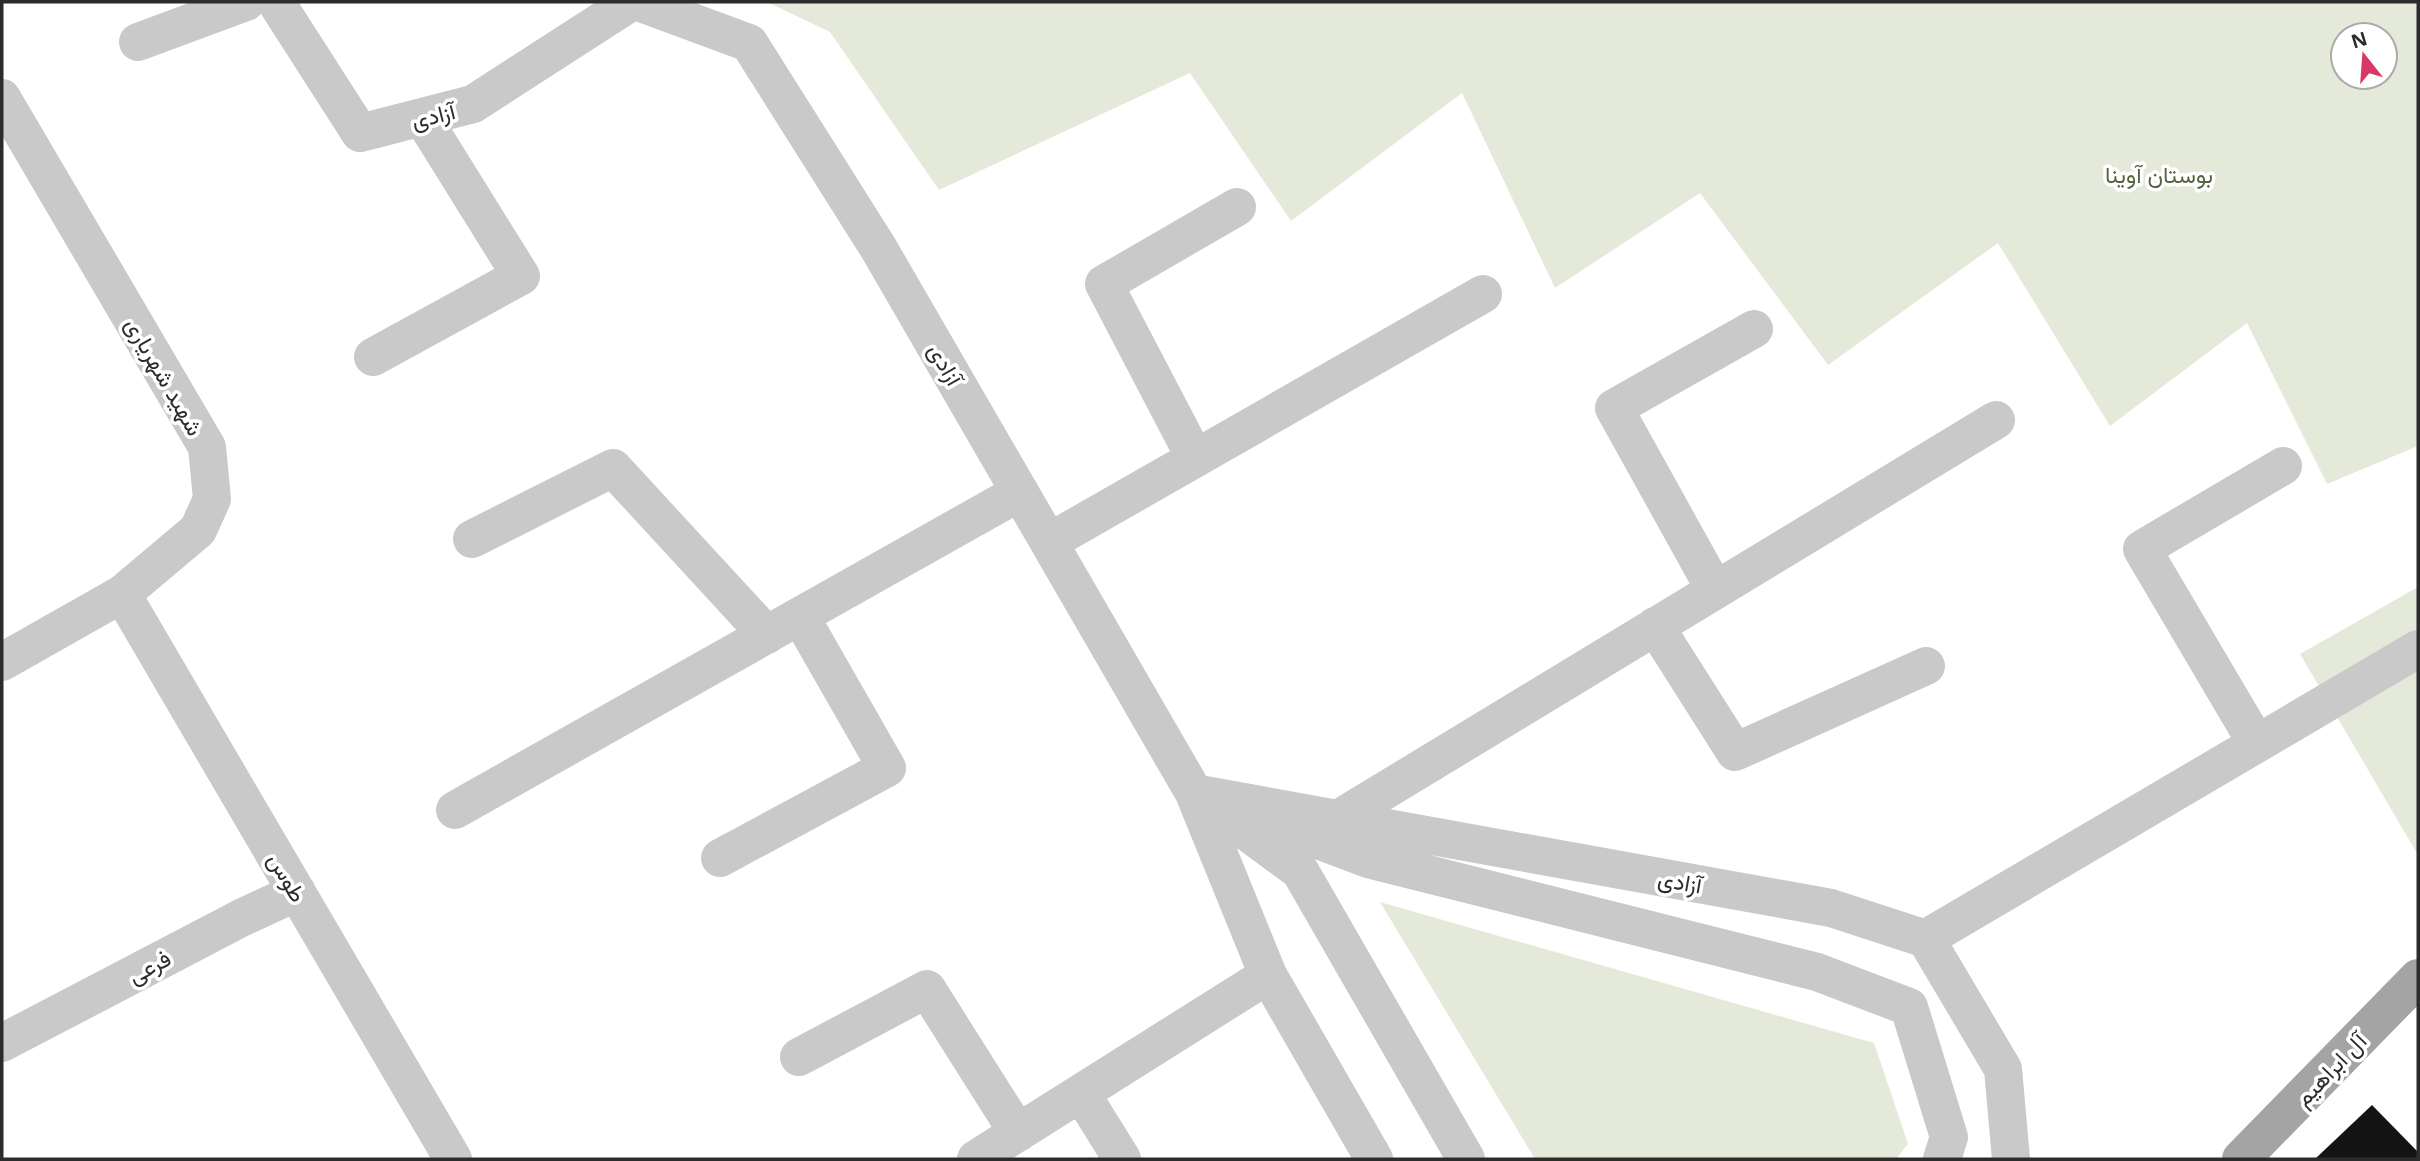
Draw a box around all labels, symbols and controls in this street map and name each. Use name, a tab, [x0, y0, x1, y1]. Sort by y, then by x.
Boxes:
north arrow	[2329, 21, 2399, 91]
text: N	[2348, 25, 2370, 54]
street label: آزادی	[408, 94, 460, 136]
park label: بوستان آوینا	[2105, 158, 2213, 190]
street label: شهید شهریاری	[118, 311, 212, 441]
street label: آزادی	[921, 337, 972, 393]
street label: طوس	[261, 846, 315, 908]
street label: آزادی	[1655, 861, 1706, 901]
street label: فرعی	[122, 941, 176, 991]
street label: آل ابراهیم	[2287, 1024, 2374, 1113]

